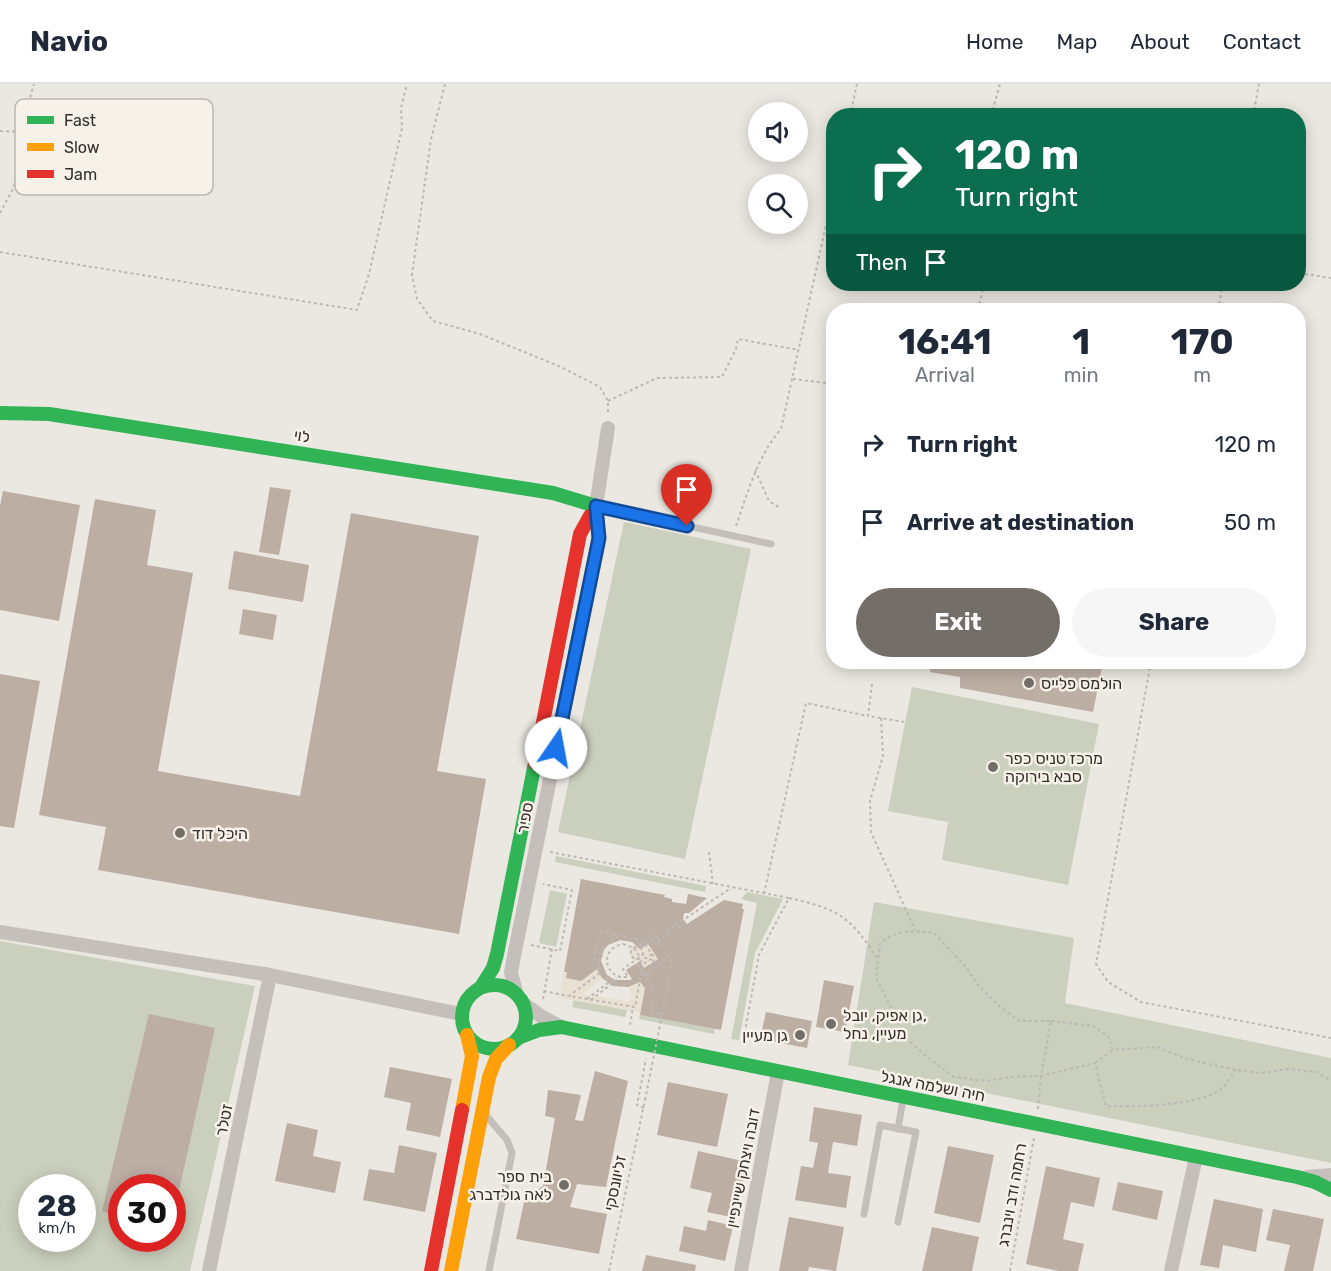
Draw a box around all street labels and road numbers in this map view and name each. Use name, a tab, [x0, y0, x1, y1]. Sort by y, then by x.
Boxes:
street label: לוי	[293, 425, 311, 447]
street label: ספיר	[513, 801, 537, 835]
street label: חיה ושלמה אנגל	[879, 1067, 987, 1105]
street label: זטלר	[211, 1102, 237, 1138]
street label: דובה ויצחק שיינפיין	[722, 1107, 764, 1229]
street label: רחמה ודב וינברג	[994, 1142, 1030, 1248]
street label: זליוונסקי	[600, 1153, 630, 1213]

